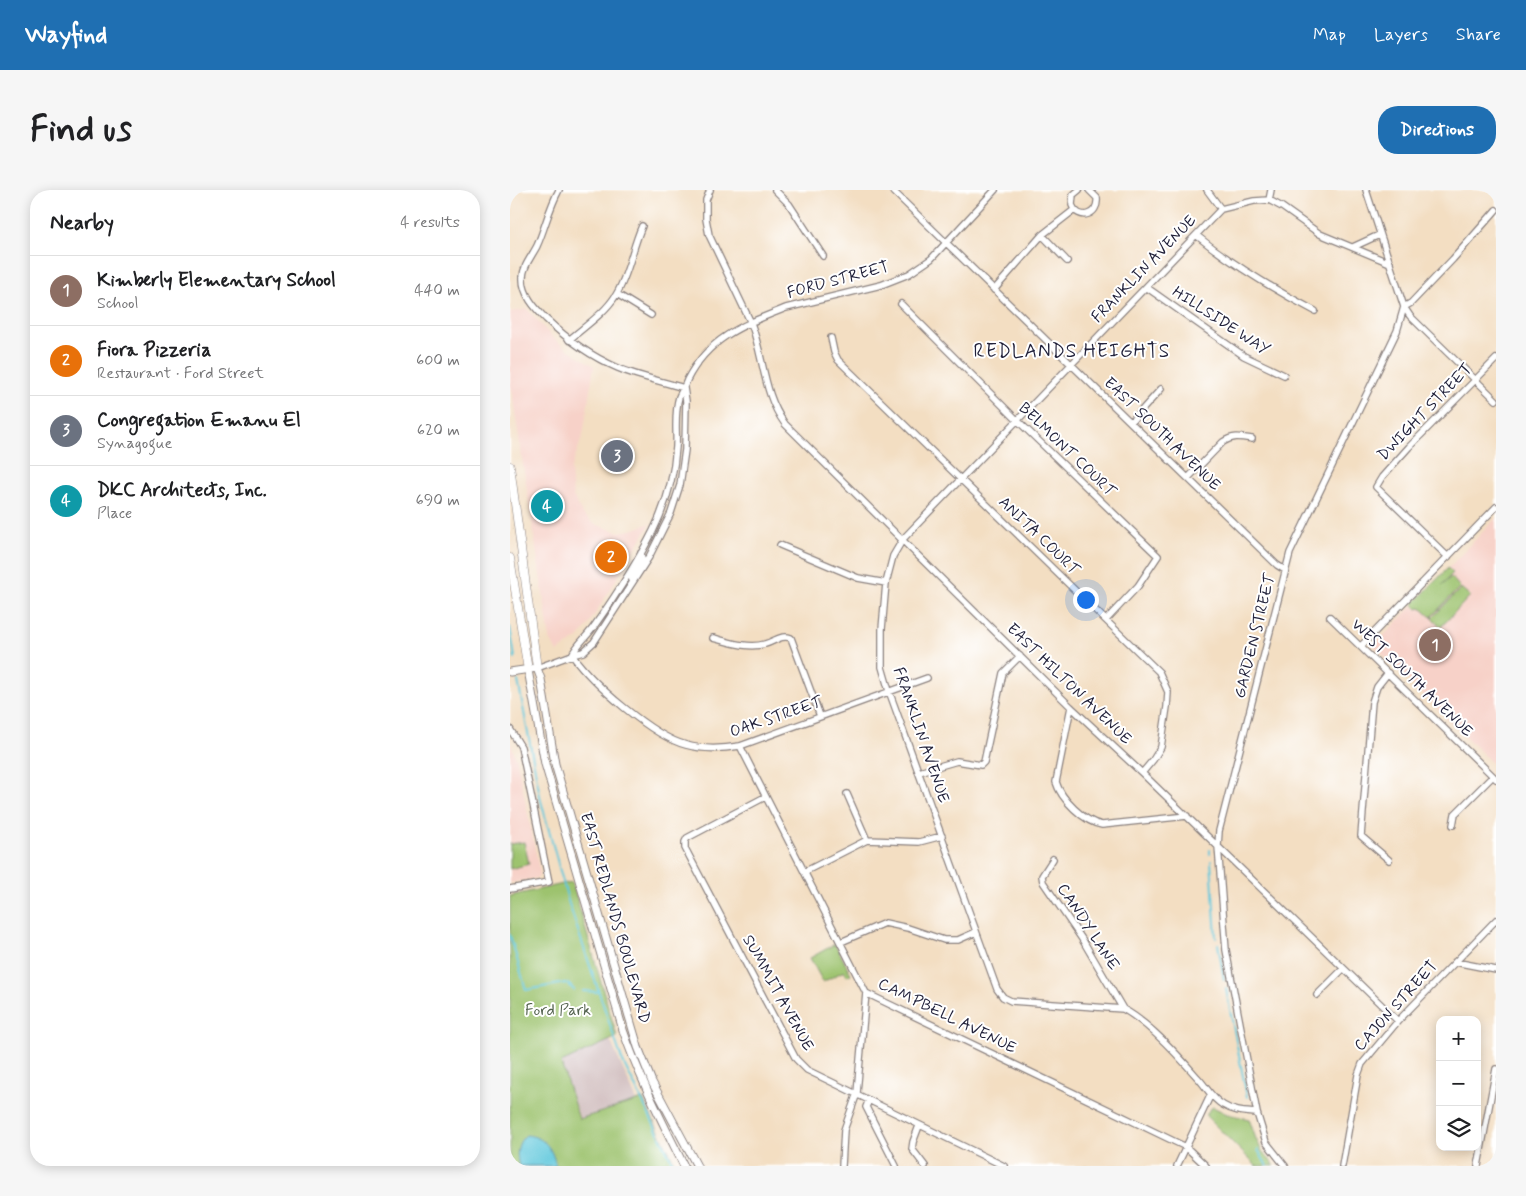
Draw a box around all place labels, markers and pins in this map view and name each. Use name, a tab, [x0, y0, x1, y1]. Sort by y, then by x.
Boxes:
pin: 3	[601, 437, 633, 475]
pin: 4	[531, 487, 563, 525]
pin: 2	[595, 538, 627, 576]
pin: 1	[1419, 626, 1451, 664]

